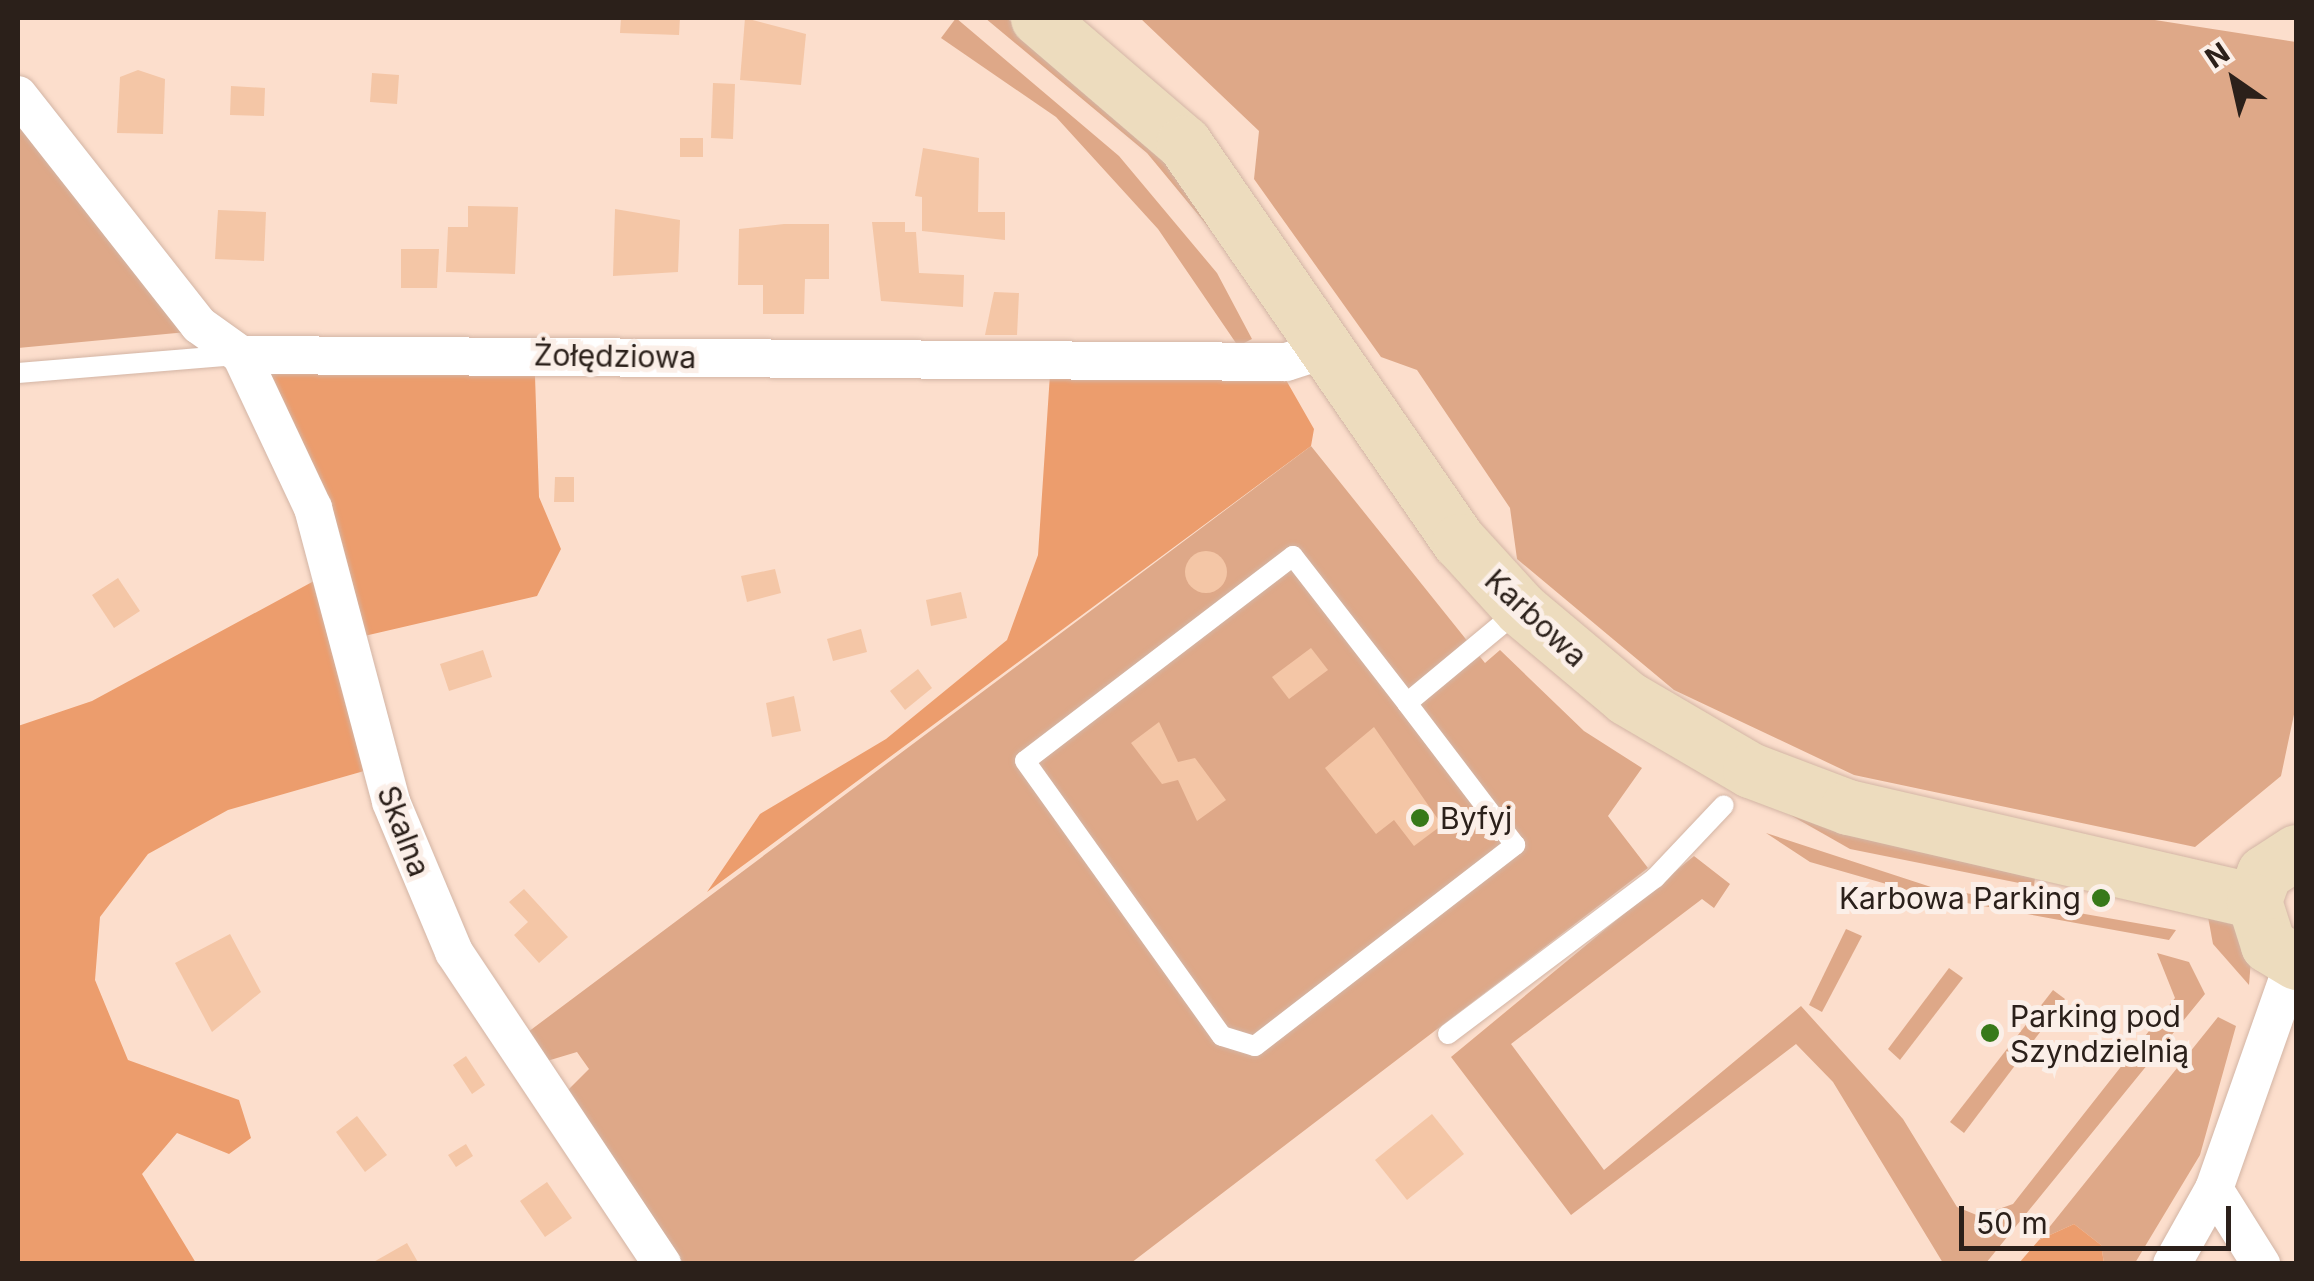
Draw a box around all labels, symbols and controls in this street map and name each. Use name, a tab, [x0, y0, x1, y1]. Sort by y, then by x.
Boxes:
north arrow	[2184, 30, 2284, 130]
text: N	[2199, 35, 2236, 75]
street label: Żołędziowa	[533, 337, 697, 375]
street label: Karbowa	[1478, 562, 1594, 674]
street label: Skalna	[370, 780, 438, 882]
place label: Byfyj	[1440, 800, 1512, 836]
marker: Byfyj	[1409, 807, 1431, 829]
place label: Karbowa Parking	[1839, 880, 2081, 916]
marker: Karbowa Parking	[2090, 887, 2112, 909]
place label: Parking pod Szyndzielnią	[2010, 998, 2189, 1068]
marker: Parking pod Szyndzielnią	[1979, 1022, 2001, 1044]
scale bar	[1964, 1186, 2236, 1248]
text: 50 m	[1976, 1205, 2048, 1241]

